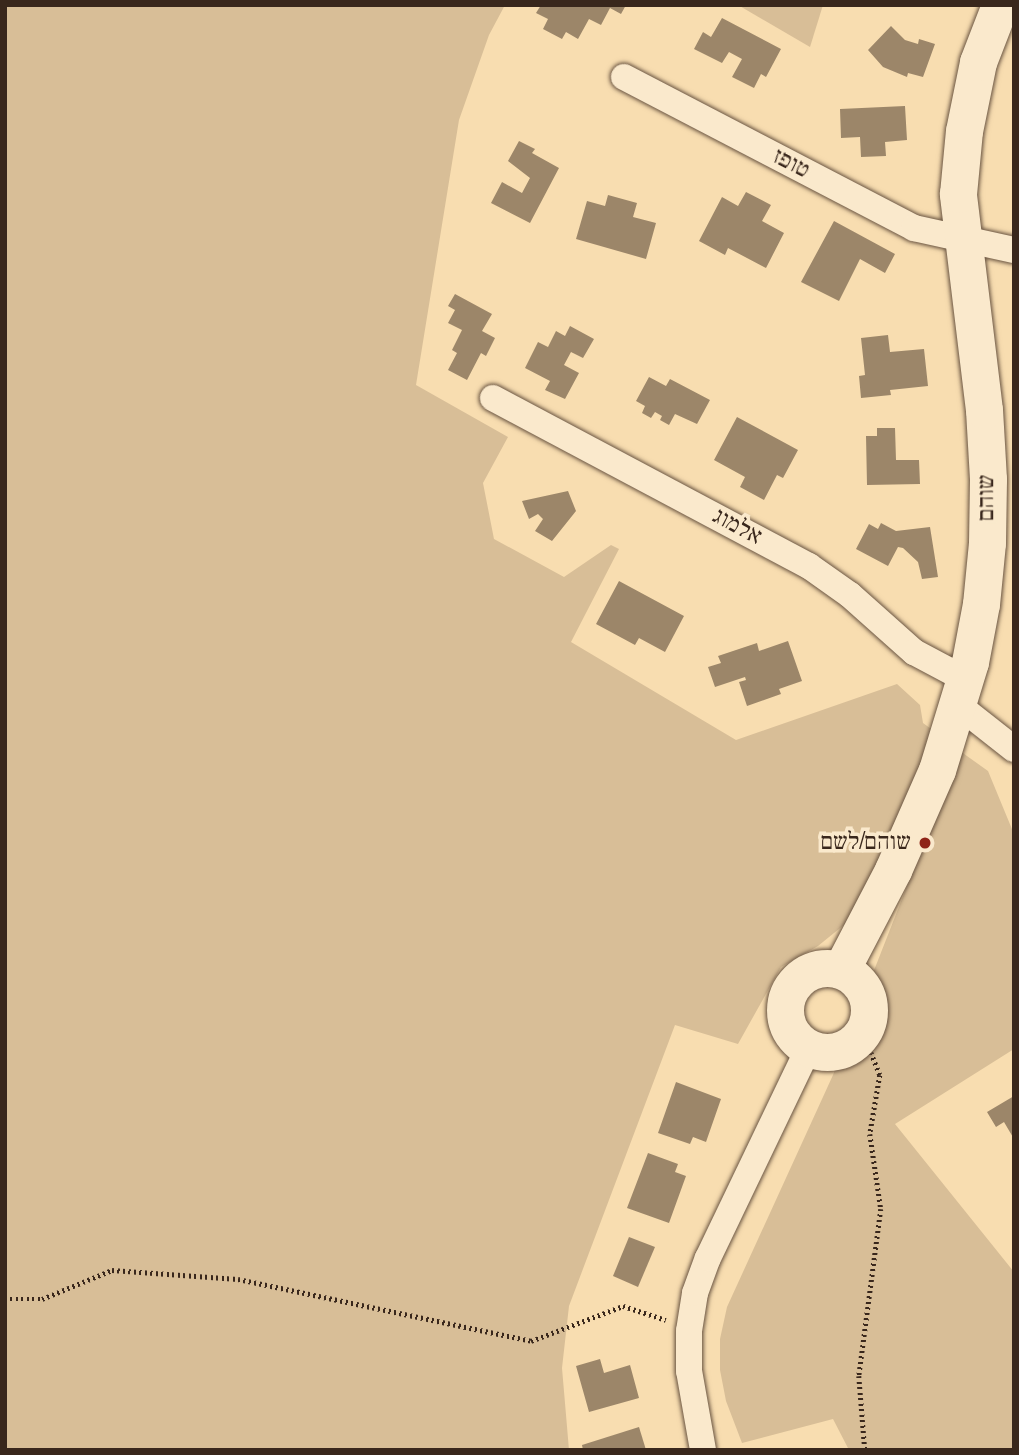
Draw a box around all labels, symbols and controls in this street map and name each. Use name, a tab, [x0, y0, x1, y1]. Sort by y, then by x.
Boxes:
street label: טופז	[768, 143, 814, 185]
street label: שוהם	[973, 475, 1001, 521]
street label: אלמוג	[707, 502, 767, 552]
place label: שוהם/לשם	[820, 829, 911, 857]
marker: שוהם/לשם	[917, 835, 933, 851]

